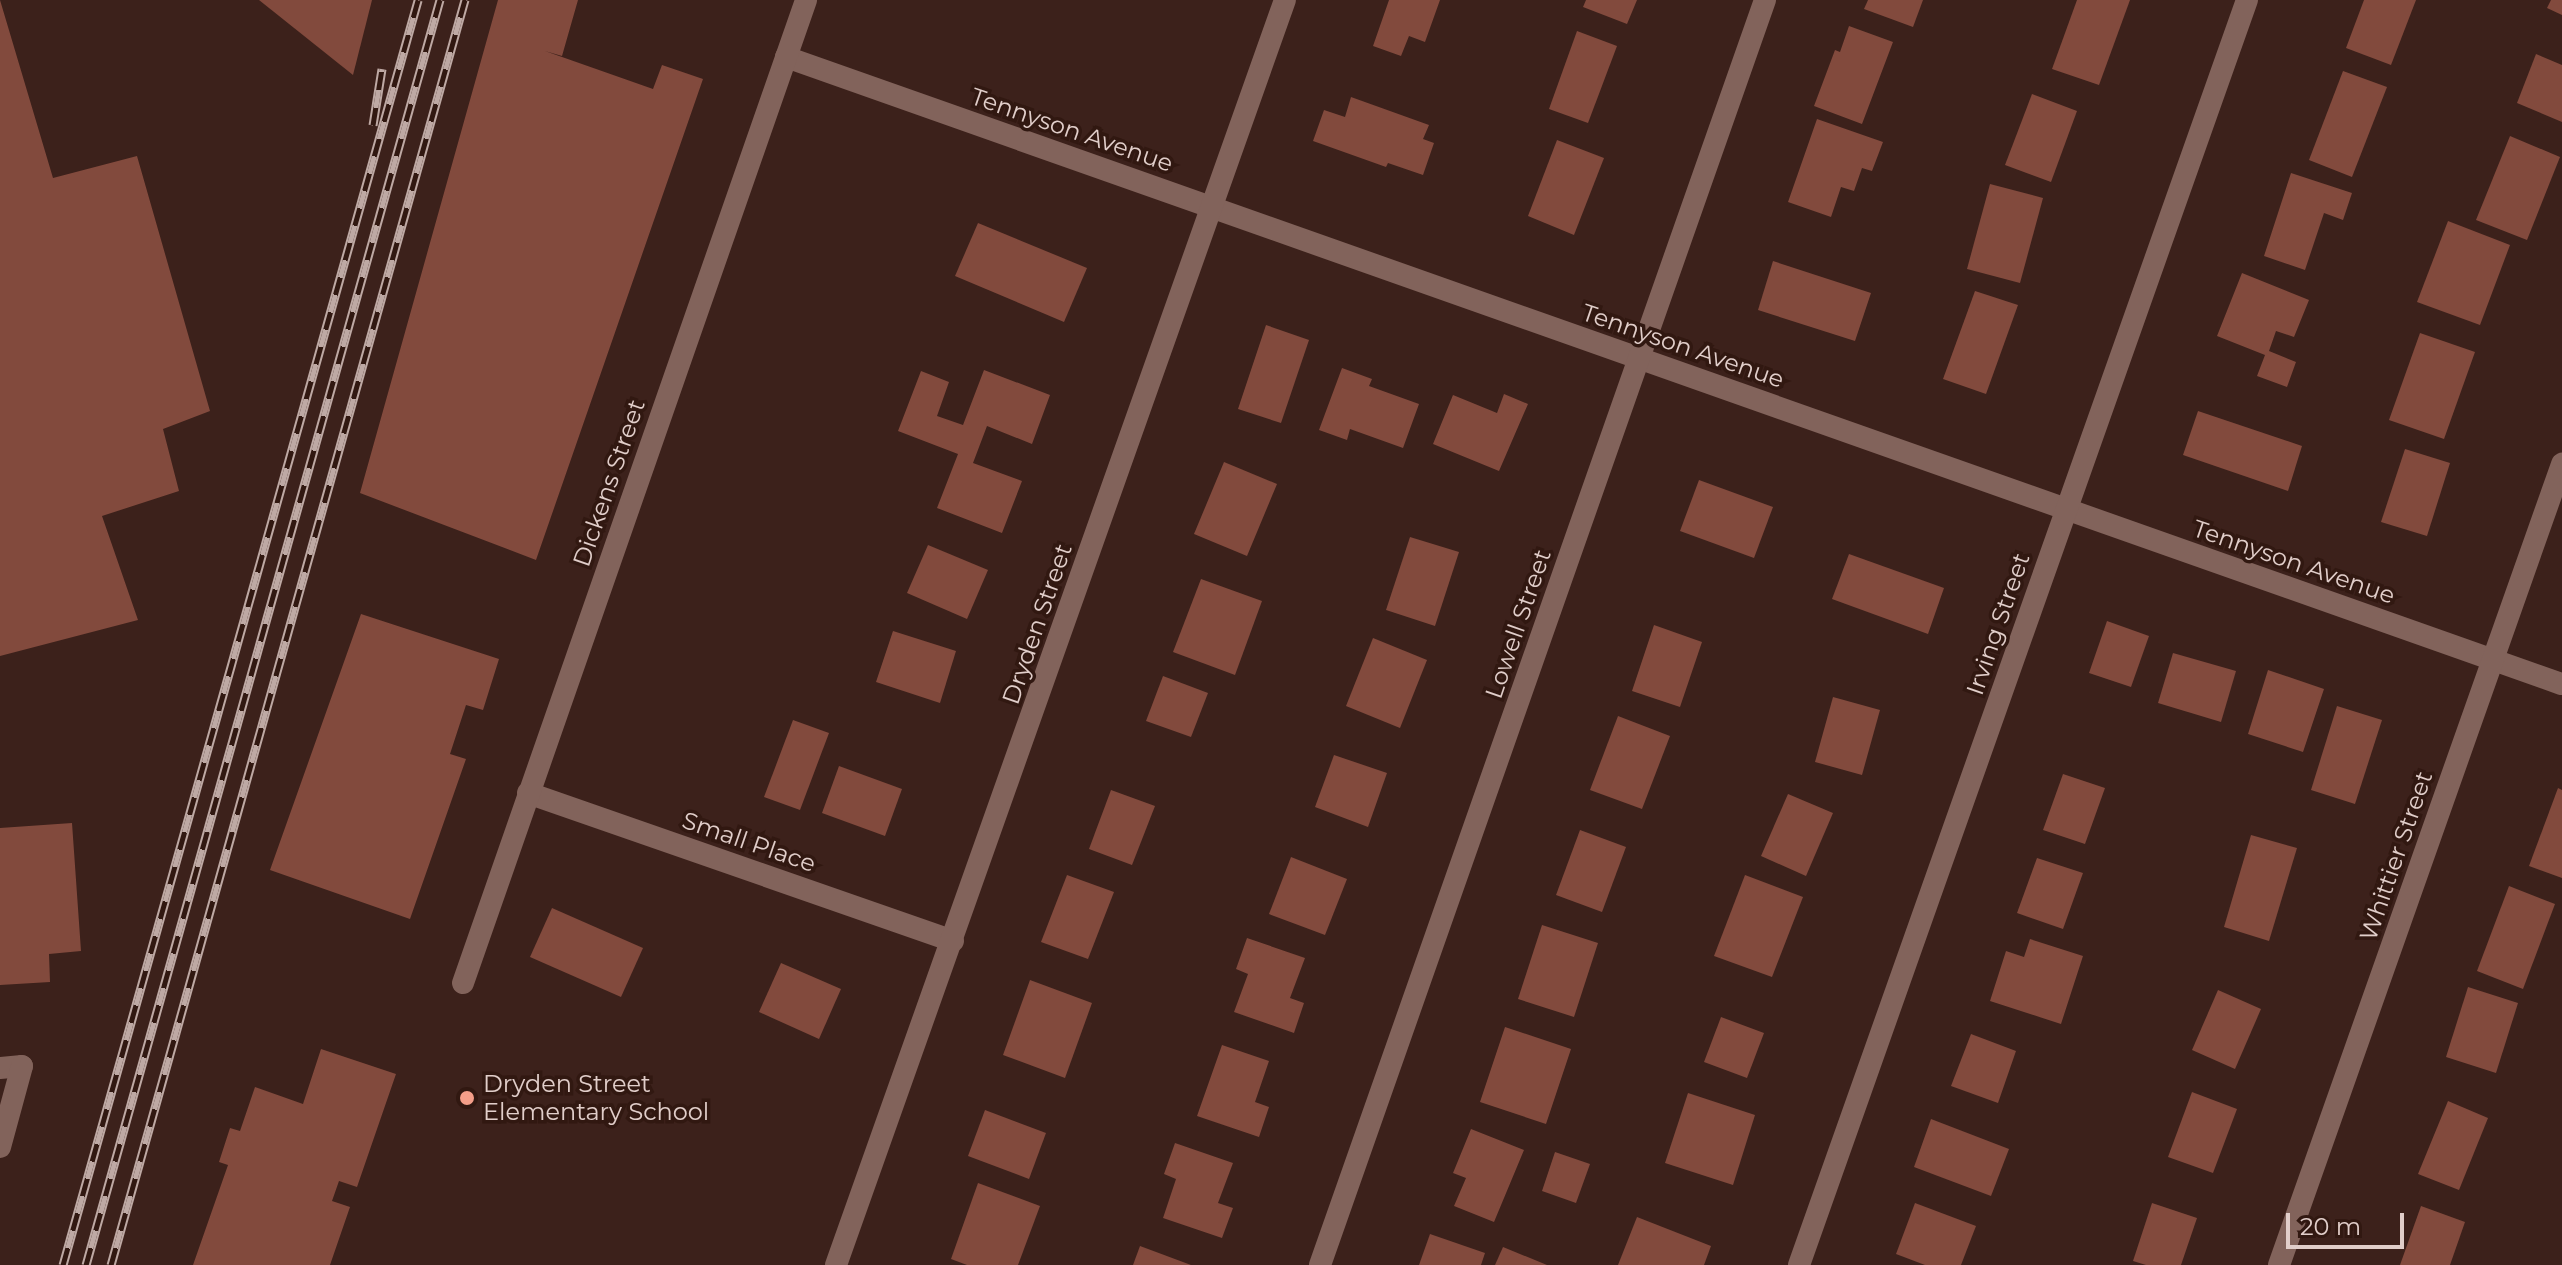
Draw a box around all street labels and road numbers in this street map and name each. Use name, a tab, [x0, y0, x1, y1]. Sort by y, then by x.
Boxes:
street label: Tennyson Avenue	[967, 82, 1177, 178]
street label: Tennyson Avenue	[1578, 298, 1788, 394]
street label: Dickens Street	[567, 396, 651, 570]
street label: Tennyson Avenue	[2189, 514, 2399, 610]
street label: Dryden Street	[996, 540, 1078, 708]
street label: Lowell Street	[1479, 546, 1557, 702]
street label: Irving Street	[1960, 549, 2036, 699]
street label: Whittier Street	[2354, 767, 2438, 945]
street label: Small Place	[678, 806, 820, 878]

